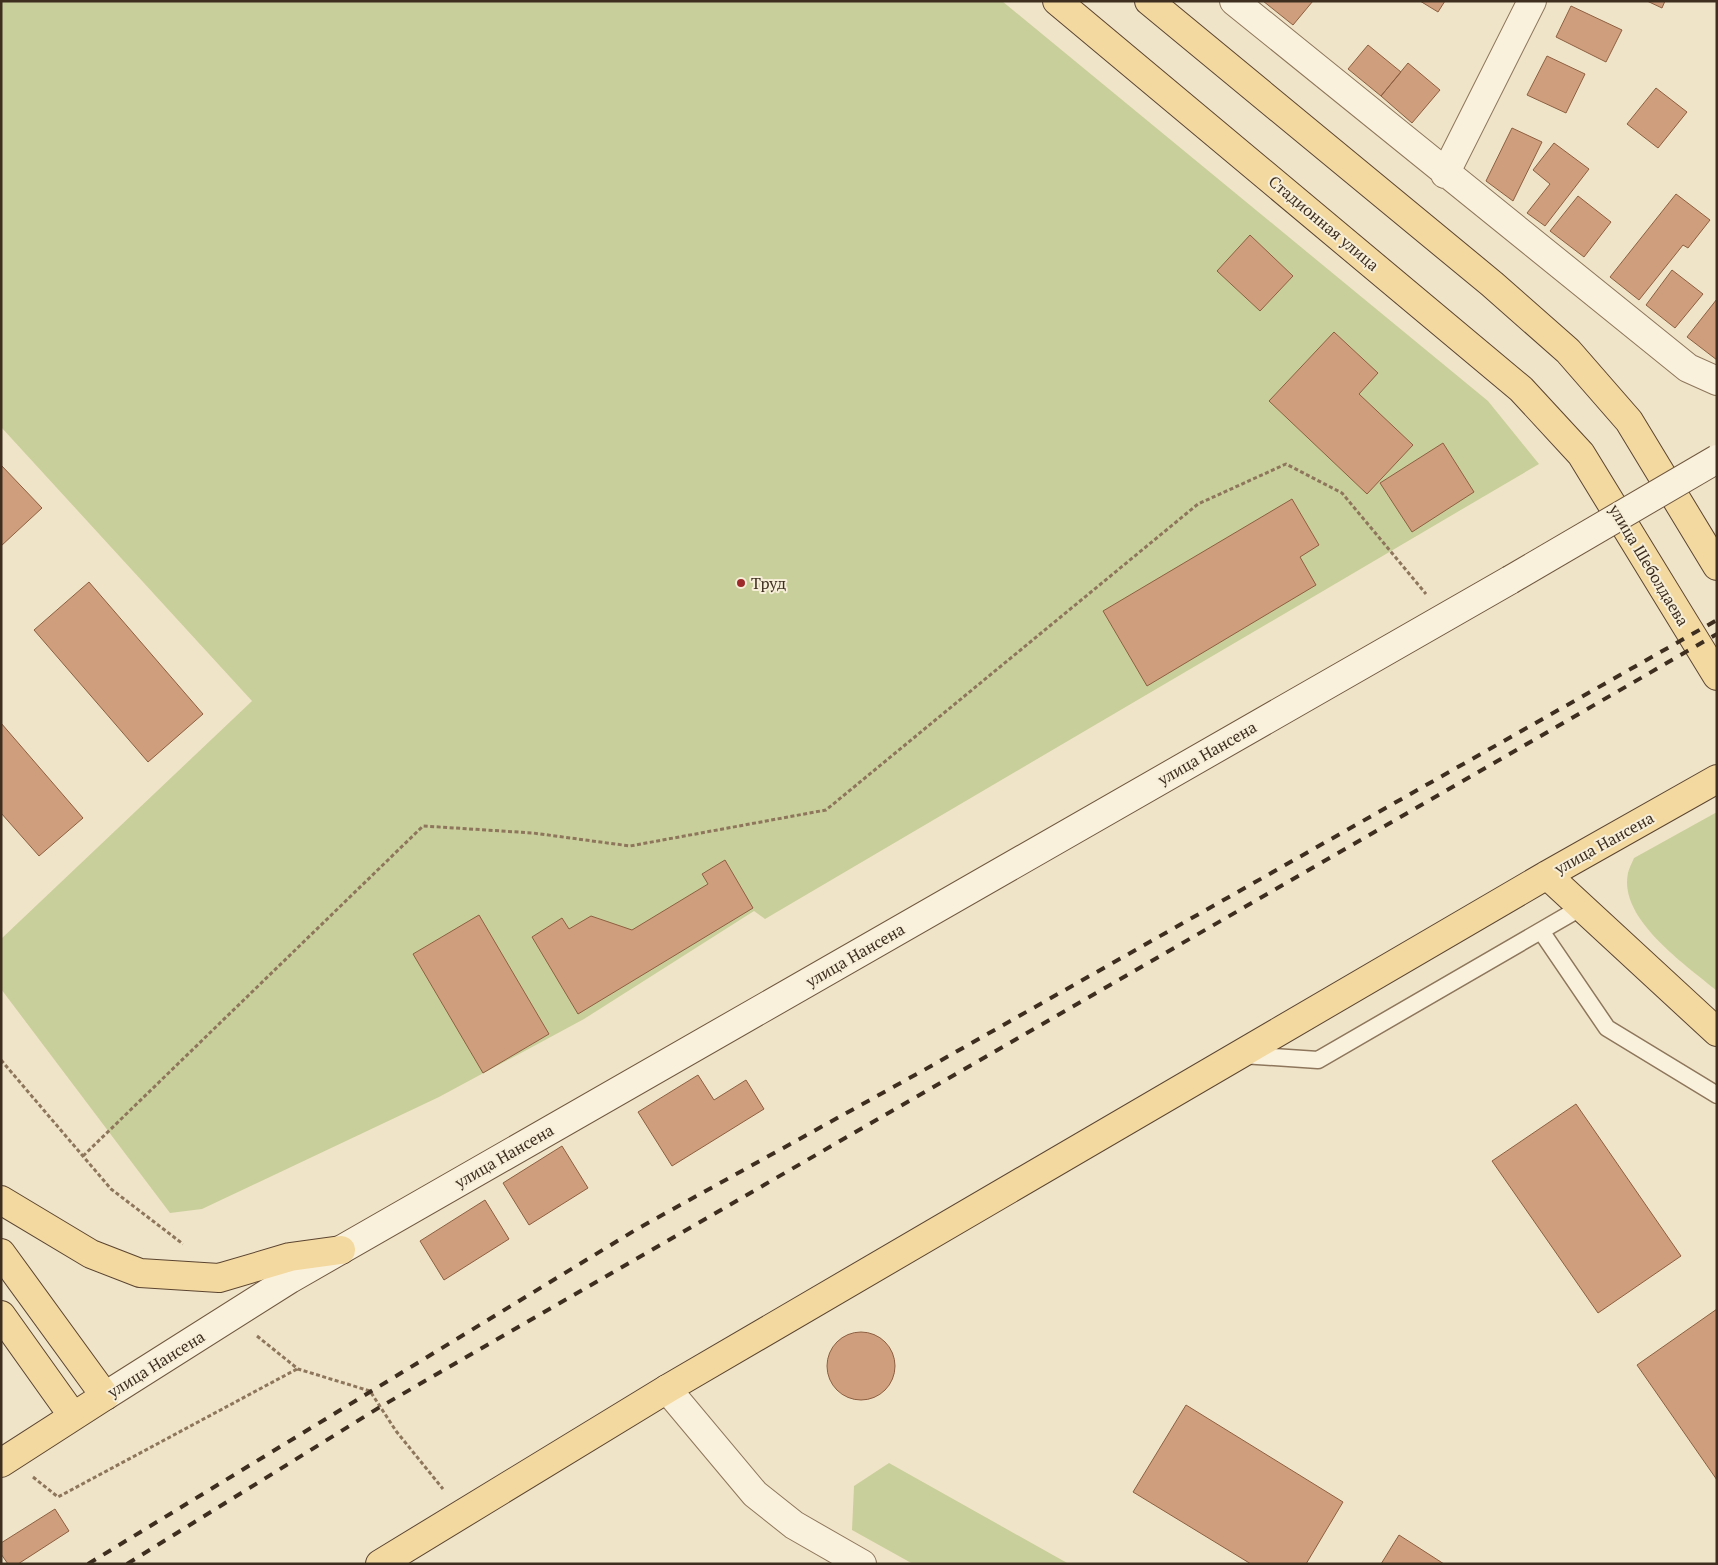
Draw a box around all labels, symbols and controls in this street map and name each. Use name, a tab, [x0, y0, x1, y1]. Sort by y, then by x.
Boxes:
street label: Стадионная улица	[1264, 170, 1384, 276]
street label: улица Шеболдаева	[1603, 499, 1694, 630]
place label: Труд	[751, 572, 786, 594]
marker: Труд	[735, 577, 747, 589]
street label: улица Нансена	[1153, 716, 1260, 791]
street label: улица Нансена	[1549, 807, 1658, 880]
street label: улица Нансена	[801, 918, 908, 993]
street label: улица Нансена	[450, 1119, 557, 1194]
street label: улица Нансена	[102, 1325, 209, 1403]

